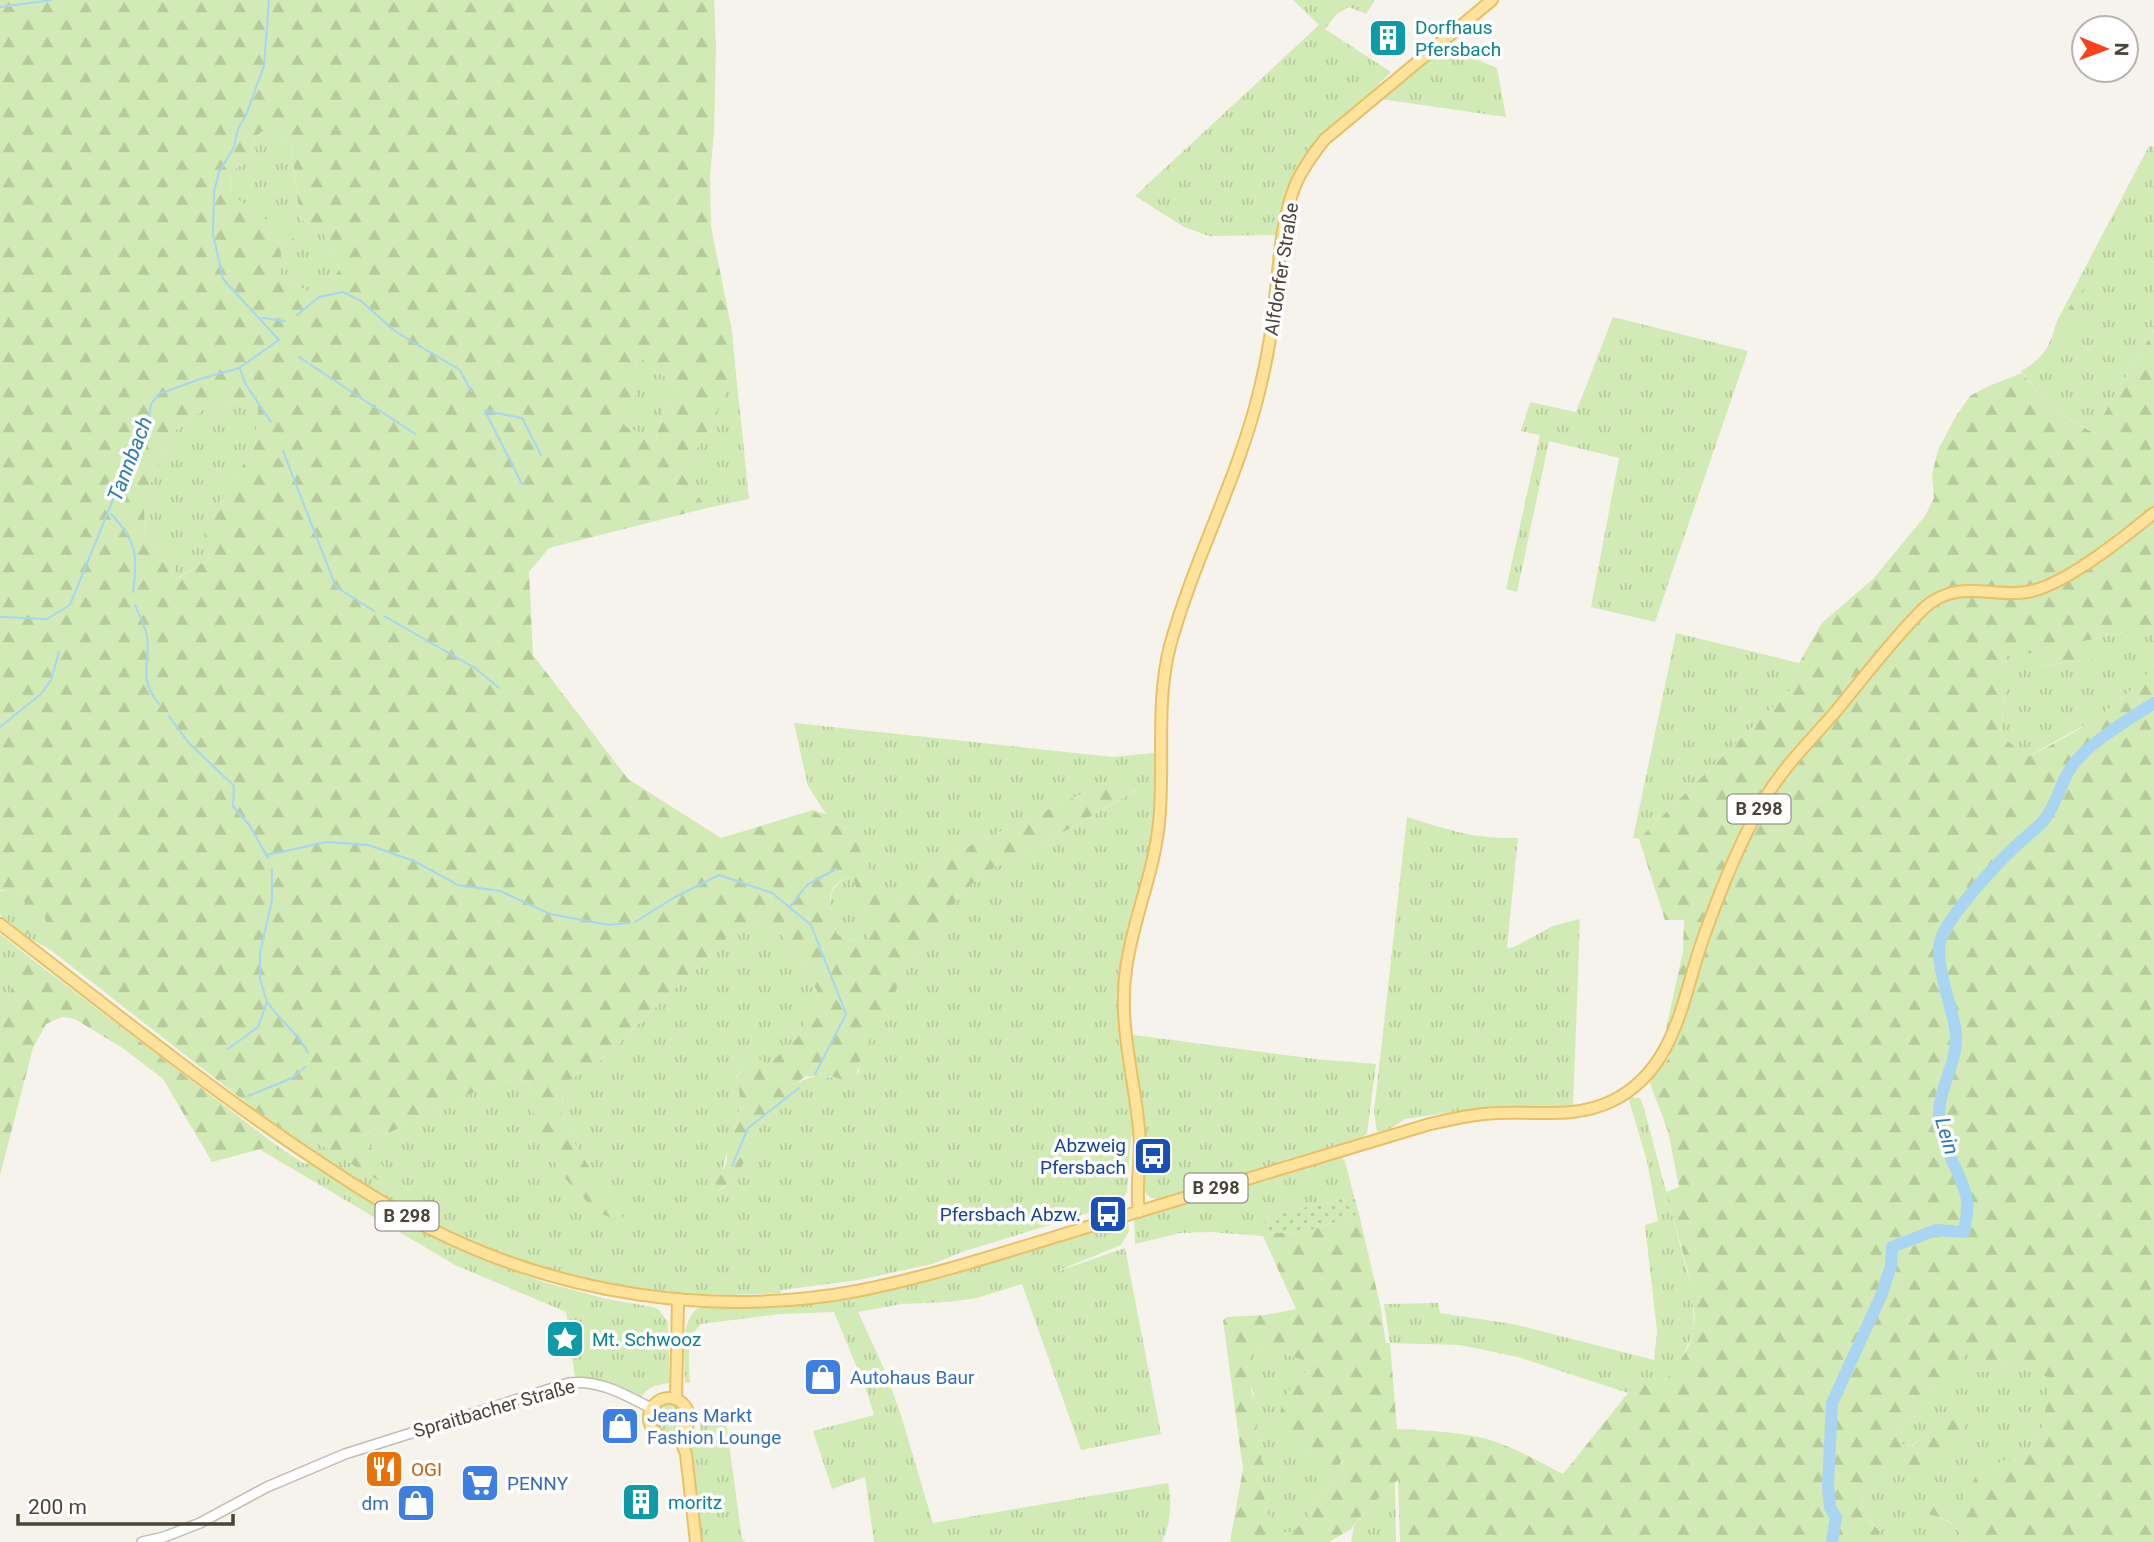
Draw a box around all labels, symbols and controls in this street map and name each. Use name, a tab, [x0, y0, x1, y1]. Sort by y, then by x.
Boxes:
north arrow	[2070, 14, 2140, 84]
place label: Dorfhaus Pfersbach	[1415, 16, 1501, 61]
building icon: Dorfhaus Pfersbach	[1367, 17, 1409, 59]
text: N	[2110, 42, 2133, 56]
street label: Alfdorfer Straße	[1260, 201, 1303, 337]
water label: Tannbach	[103, 413, 157, 505]
road number: B 298	[1728, 794, 1790, 824]
water label: Lein	[1930, 1114, 1964, 1158]
place label: Abzweig Pfersbach	[1040, 1134, 1126, 1179]
bus stop icon: Abzweig Pfersbach	[1132, 1135, 1174, 1177]
road number: B 298	[1184, 1174, 1248, 1203]
bus stop icon: Pfersbach Abzw.	[1087, 1193, 1129, 1235]
road number: B 298	[376, 1202, 438, 1231]
place label: Pfersbach Abzw.	[940, 1203, 1081, 1226]
place icon: Mt. Schwooz	[544, 1318, 586, 1360]
place label: Mt. Schwooz	[592, 1328, 701, 1351]
shop icon: Autohaus Baur	[802, 1356, 844, 1398]
place label: Autohaus Baur	[850, 1366, 975, 1389]
street label: Spraitbacher Straße	[411, 1374, 578, 1443]
place label: Jeans Markt Fashion Lounge	[647, 1404, 781, 1449]
shop icon: Jeans Markt Fashion Lounge	[599, 1405, 641, 1447]
restaurant icon: OGI	[363, 1448, 405, 1490]
place label: OGI	[411, 1458, 442, 1481]
supermarket icon: PENNY	[459, 1462, 501, 1504]
place label: PENNY	[507, 1472, 569, 1495]
building icon: moritz	[620, 1481, 662, 1523]
scale bar	[18, 1482, 233, 1526]
shop icon: dm	[395, 1482, 437, 1524]
place label: moritz	[668, 1491, 722, 1514]
place label: dm	[362, 1492, 389, 1515]
text: 200 m	[28, 1495, 87, 1519]

